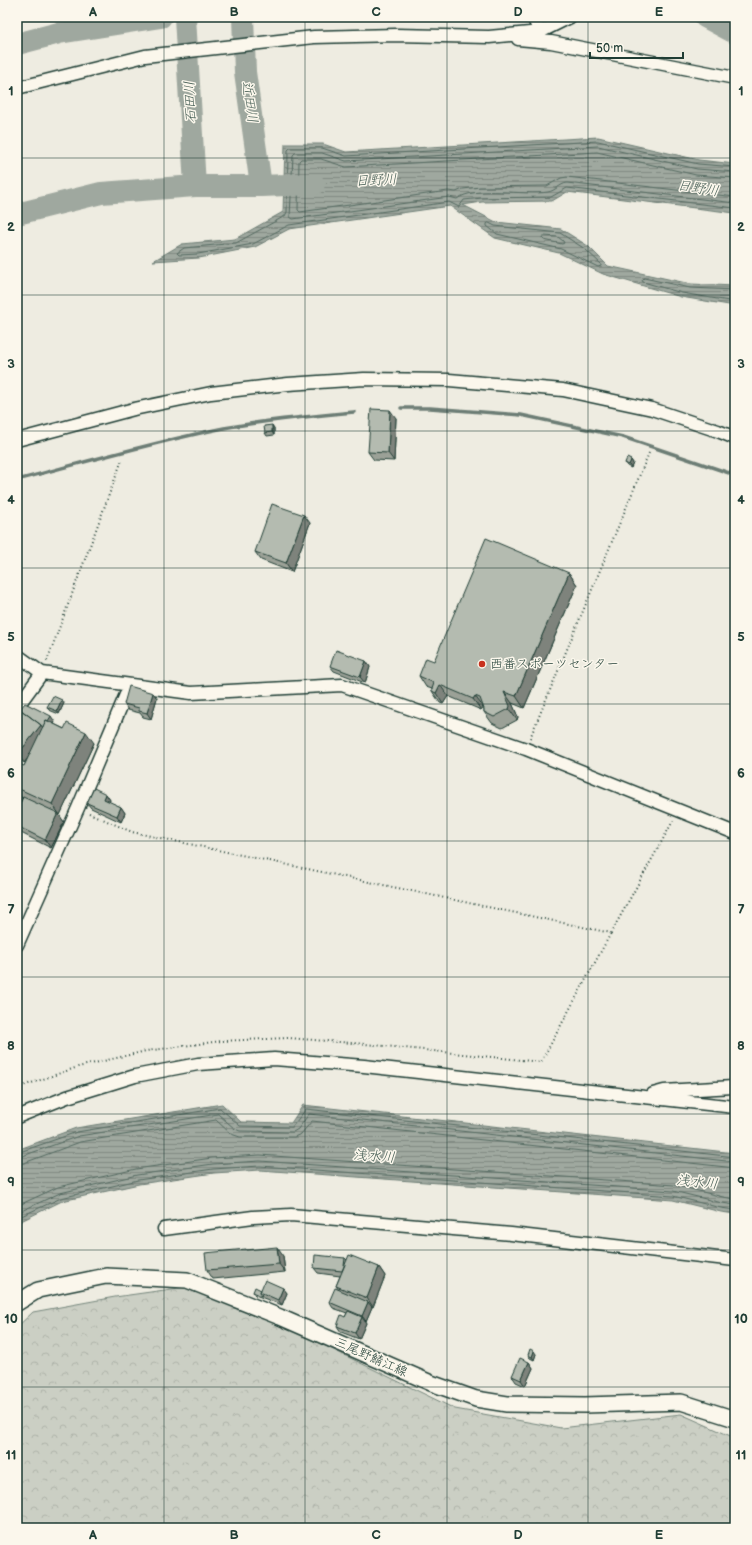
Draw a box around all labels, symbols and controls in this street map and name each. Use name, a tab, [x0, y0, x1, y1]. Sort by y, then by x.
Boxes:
text: A	[88, 4, 97, 20]
text: B	[229, 4, 239, 20]
text: C	[371, 4, 381, 20]
text: D	[513, 4, 523, 20]
text: E	[655, 4, 664, 20]
scale bar	[590, 34, 683, 60]
text: 50 m	[596, 41, 623, 56]
water label: 近田川	[239, 80, 261, 124]
water label: 石田川	[180, 81, 200, 123]
text: 1	[8, 83, 14, 99]
text: 1	[738, 83, 744, 99]
water label: 日野川	[355, 170, 397, 190]
water label: 日野川	[676, 176, 720, 200]
text: 2	[7, 219, 15, 235]
text: 2	[737, 219, 745, 235]
text: 3	[7, 356, 15, 372]
text: 3	[737, 356, 745, 372]
text: 4	[7, 492, 15, 508]
text: 4	[737, 492, 745, 508]
text: 5	[7, 629, 15, 645]
text: 5	[737, 629, 745, 645]
place label: 西番スポーツセンター	[490, 656, 619, 672]
marker: 西番スポーツセンター	[477, 659, 487, 669]
text: 6	[7, 765, 15, 781]
text: 6	[737, 765, 745, 781]
text: 7	[7, 902, 15, 918]
text: 7	[737, 902, 745, 918]
text: 8	[7, 1038, 15, 1054]
text: 8	[737, 1038, 745, 1054]
water label: 浅水川	[352, 1146, 396, 1166]
water label: 浅水川	[675, 1171, 719, 1193]
text: 9	[7, 1174, 15, 1190]
text: 9	[737, 1174, 745, 1190]
text: 10	[4, 1311, 18, 1327]
text: 10	[734, 1311, 748, 1327]
street label: 三尾野鯖江線	[332, 1334, 411, 1381]
text: 11	[6, 1447, 16, 1463]
text: 11	[736, 1447, 746, 1463]
text: A	[88, 1527, 97, 1543]
text: B	[229, 1527, 239, 1543]
text: C	[371, 1527, 381, 1543]
text: D	[513, 1527, 523, 1543]
text: E	[655, 1527, 664, 1543]

